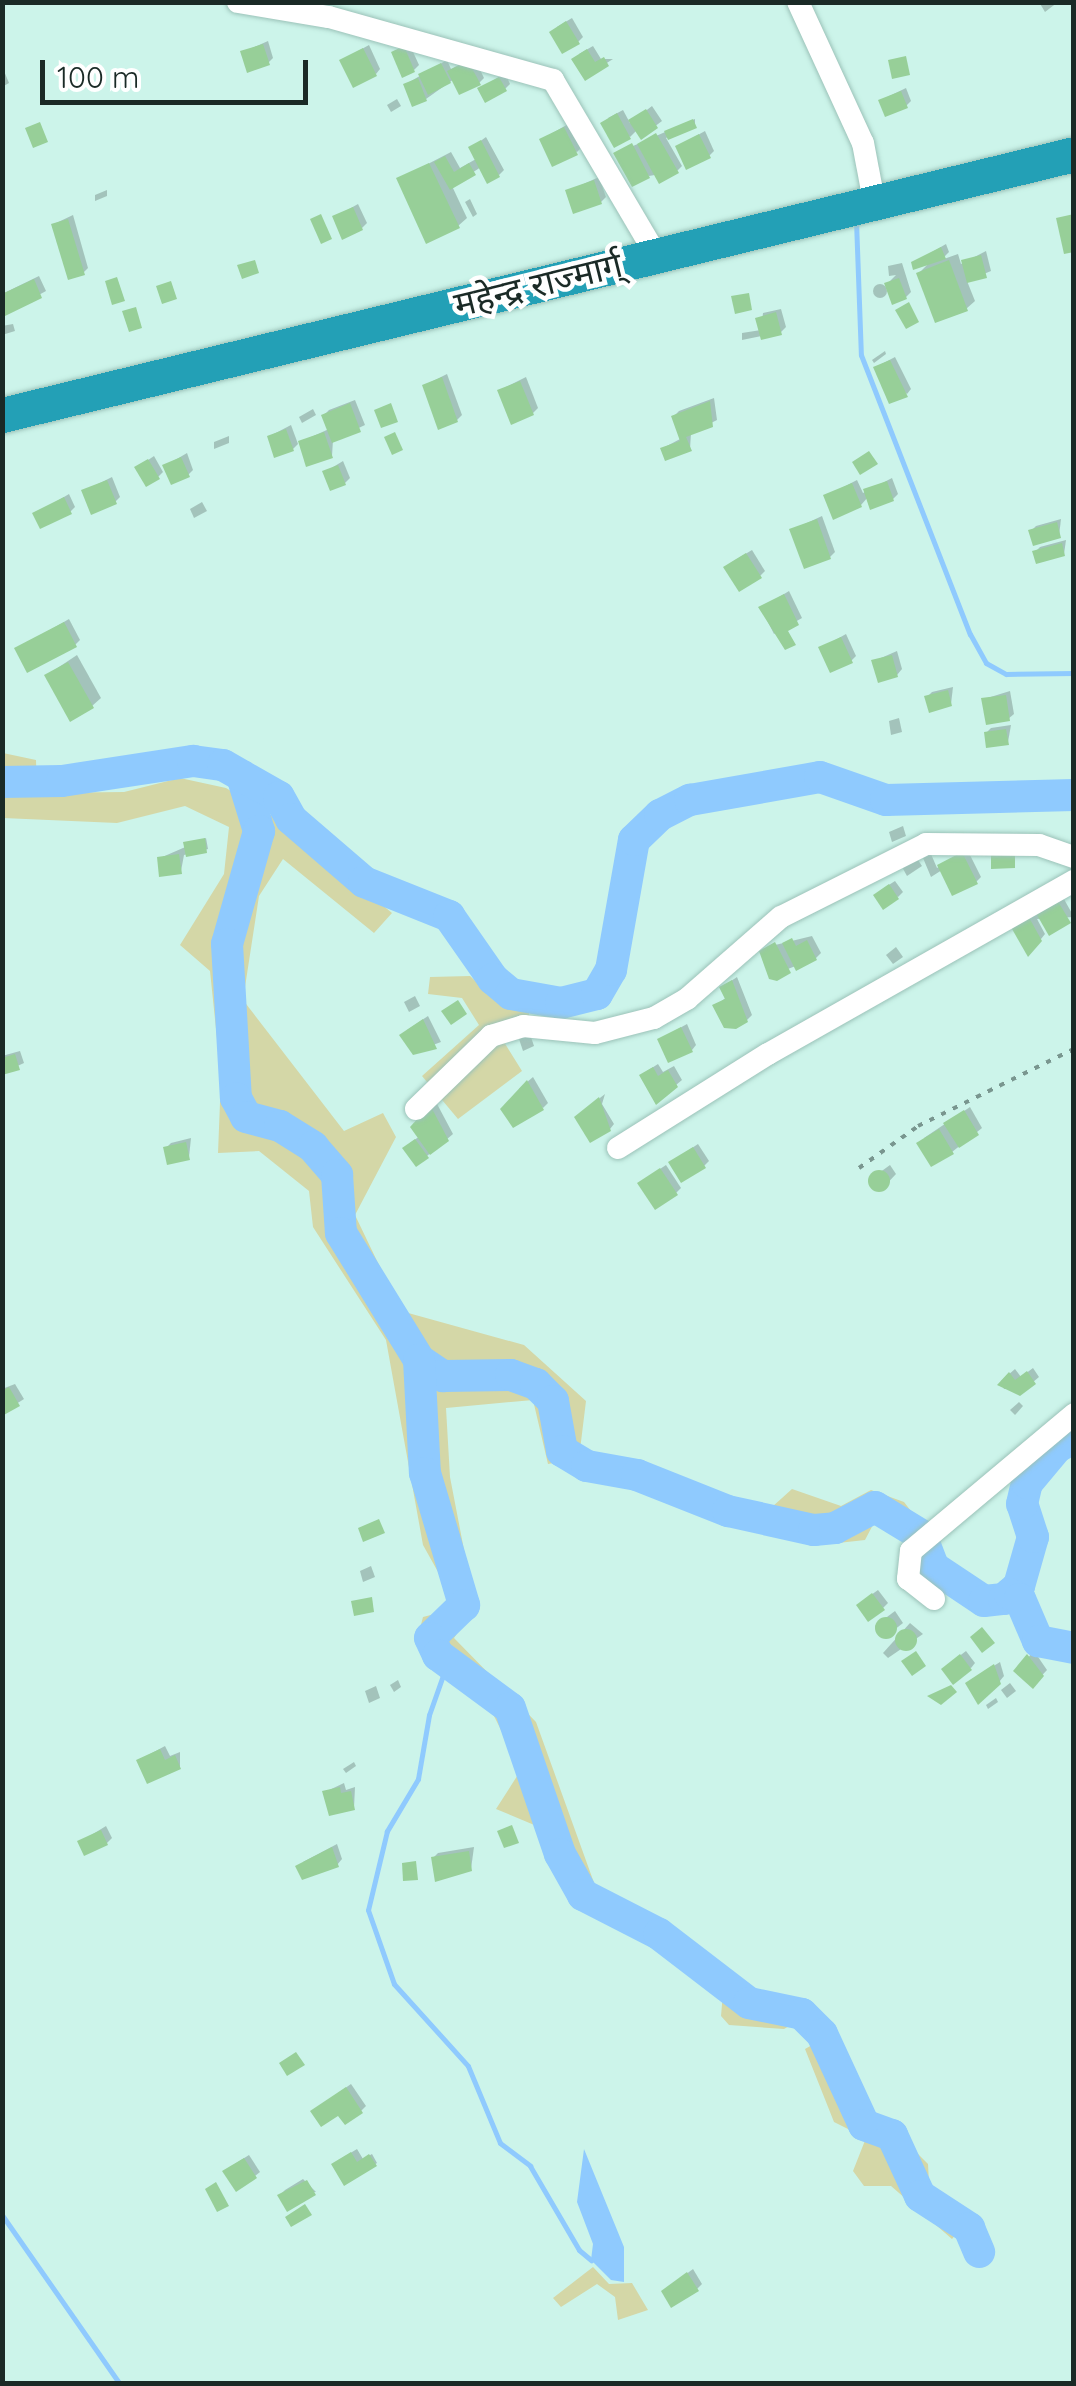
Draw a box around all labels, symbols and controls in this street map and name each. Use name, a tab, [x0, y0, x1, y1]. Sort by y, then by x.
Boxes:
scale bar	[45, 40, 312, 102]
text: 100 m	[57, 58, 139, 96]
street label: महेन्द्र राज्मार्ग्	[450, 243, 626, 325]

